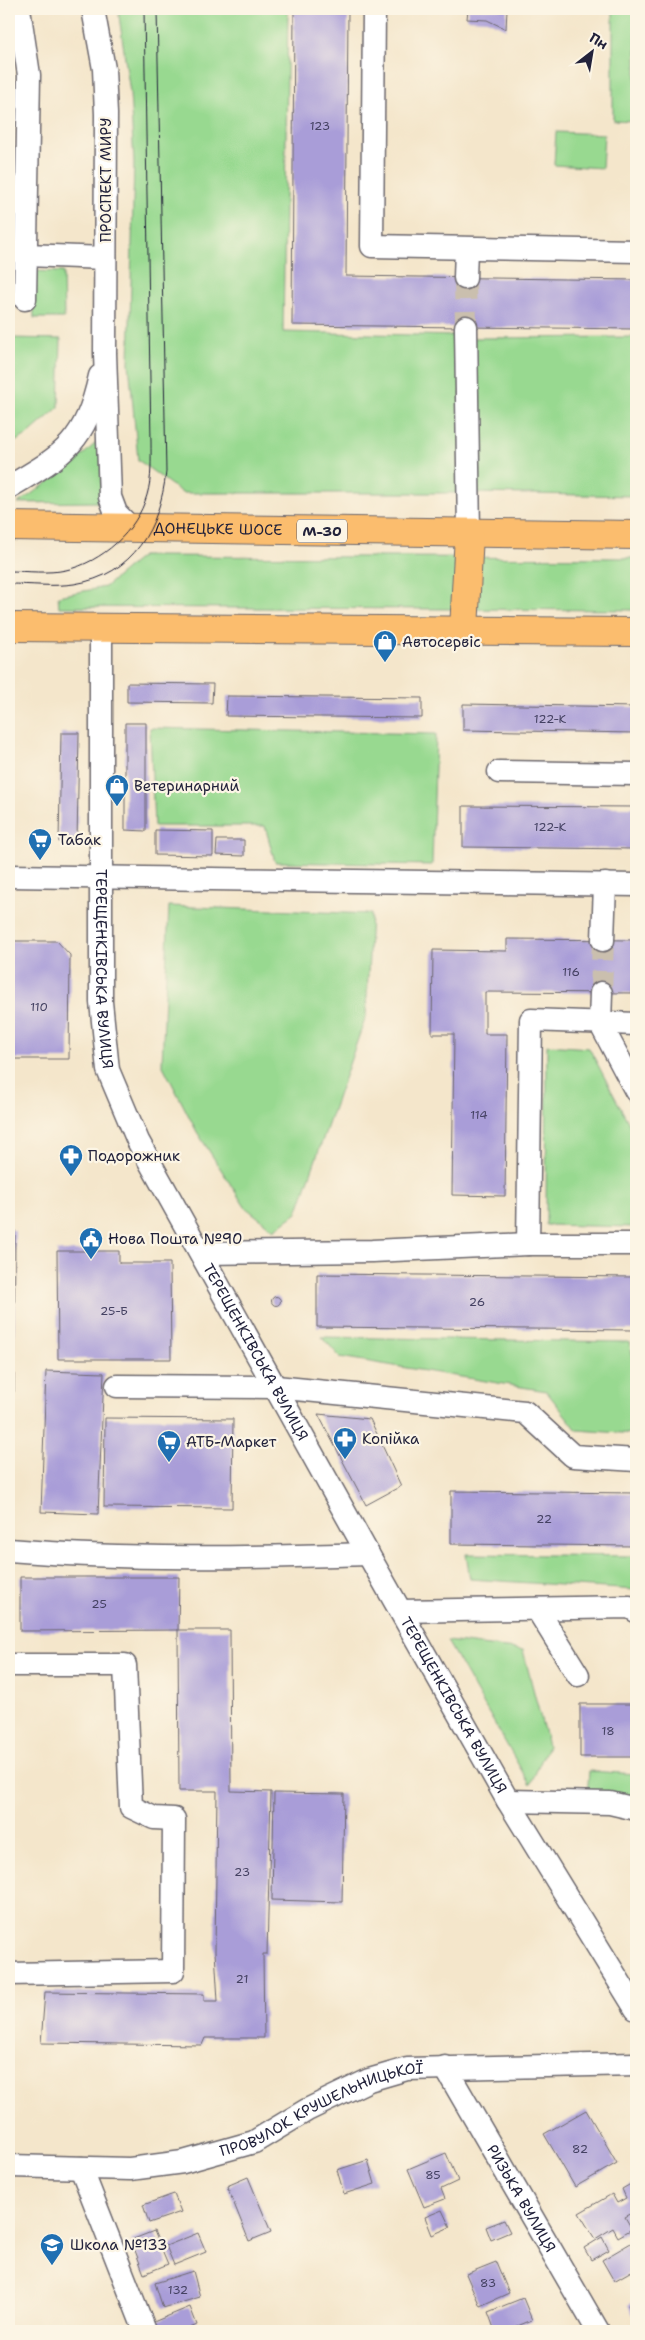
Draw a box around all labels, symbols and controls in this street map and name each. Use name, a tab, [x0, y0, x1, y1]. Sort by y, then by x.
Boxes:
north arrow	[568, 28, 618, 78]
text: Пн	[586, 28, 611, 53]
street label: ПРОСПЕКТ МИРУ	[96, 118, 116, 242]
house number: 123	[310, 118, 330, 134]
street label: ДОНЕЦЬКЕ ШОСЕ	[153, 518, 283, 540]
road number: М-30	[297, 520, 347, 542]
shop icon: Автосервіс	[372, 629, 398, 663]
place label: Автосервіс	[402, 632, 481, 652]
house number: 122-К	[534, 711, 566, 727]
shop icon: Ветеринарний	[104, 773, 130, 807]
place label: Ветеринарний	[134, 776, 239, 796]
house number: 122-К	[534, 819, 566, 835]
supermarket icon: Табак	[27, 827, 53, 861]
place label: Табак	[58, 830, 101, 850]
street label: ТЕРЕЩЕНКІВСЬКА ВУЛИЦЯ	[91, 869, 118, 1070]
house number: 116	[562, 964, 580, 980]
house number: 110	[30, 999, 48, 1015]
house number: 114	[470, 1107, 488, 1123]
pharmacy icon: Подорожник	[58, 1143, 84, 1177]
place label: Подорожник	[88, 1146, 180, 1166]
public building icon: Нова Пошта №90	[78, 1226, 104, 1260]
place label: Нова Пошта №90	[108, 1229, 242, 1249]
street label: ТЕРЕЩЕНКІВСЬКА ВУЛИЦЯ	[198, 1260, 313, 1444]
house number: 26	[469, 1294, 485, 1310]
house number: 25-Б	[100, 1303, 128, 1319]
pharmacy icon: Копійка	[332, 1426, 358, 1460]
supermarket icon: АТБ-Маркет	[156, 1429, 182, 1463]
place label: Копійка	[362, 1429, 420, 1449]
place label: АТБ-Маркет	[186, 1432, 277, 1452]
house number: 22	[536, 1511, 552, 1527]
house number: 25	[91, 1596, 107, 1612]
street label: ТЕРЕЩЕНКІВСЬКА ВУЛИЦЯ	[396, 1613, 512, 1797]
house number: 18	[601, 1723, 615, 1739]
house number: 23	[234, 1864, 250, 1880]
house number: 21	[236, 1971, 248, 1987]
street label: ПРОВУЛОК КРУШЕЛЬНИЦЬКОЇ	[217, 2059, 424, 2161]
street label: РИЗЬКА ВУЛИЦЯ	[482, 2141, 560, 2256]
house number: 82	[572, 2141, 588, 2157]
house number: 85	[425, 2167, 441, 2183]
school or university icon: Школа №133	[39, 2232, 65, 2266]
place label: Школа №133	[70, 2235, 167, 2255]
house number: 83	[480, 2275, 496, 2291]
house number: 132	[168, 2282, 188, 2298]

